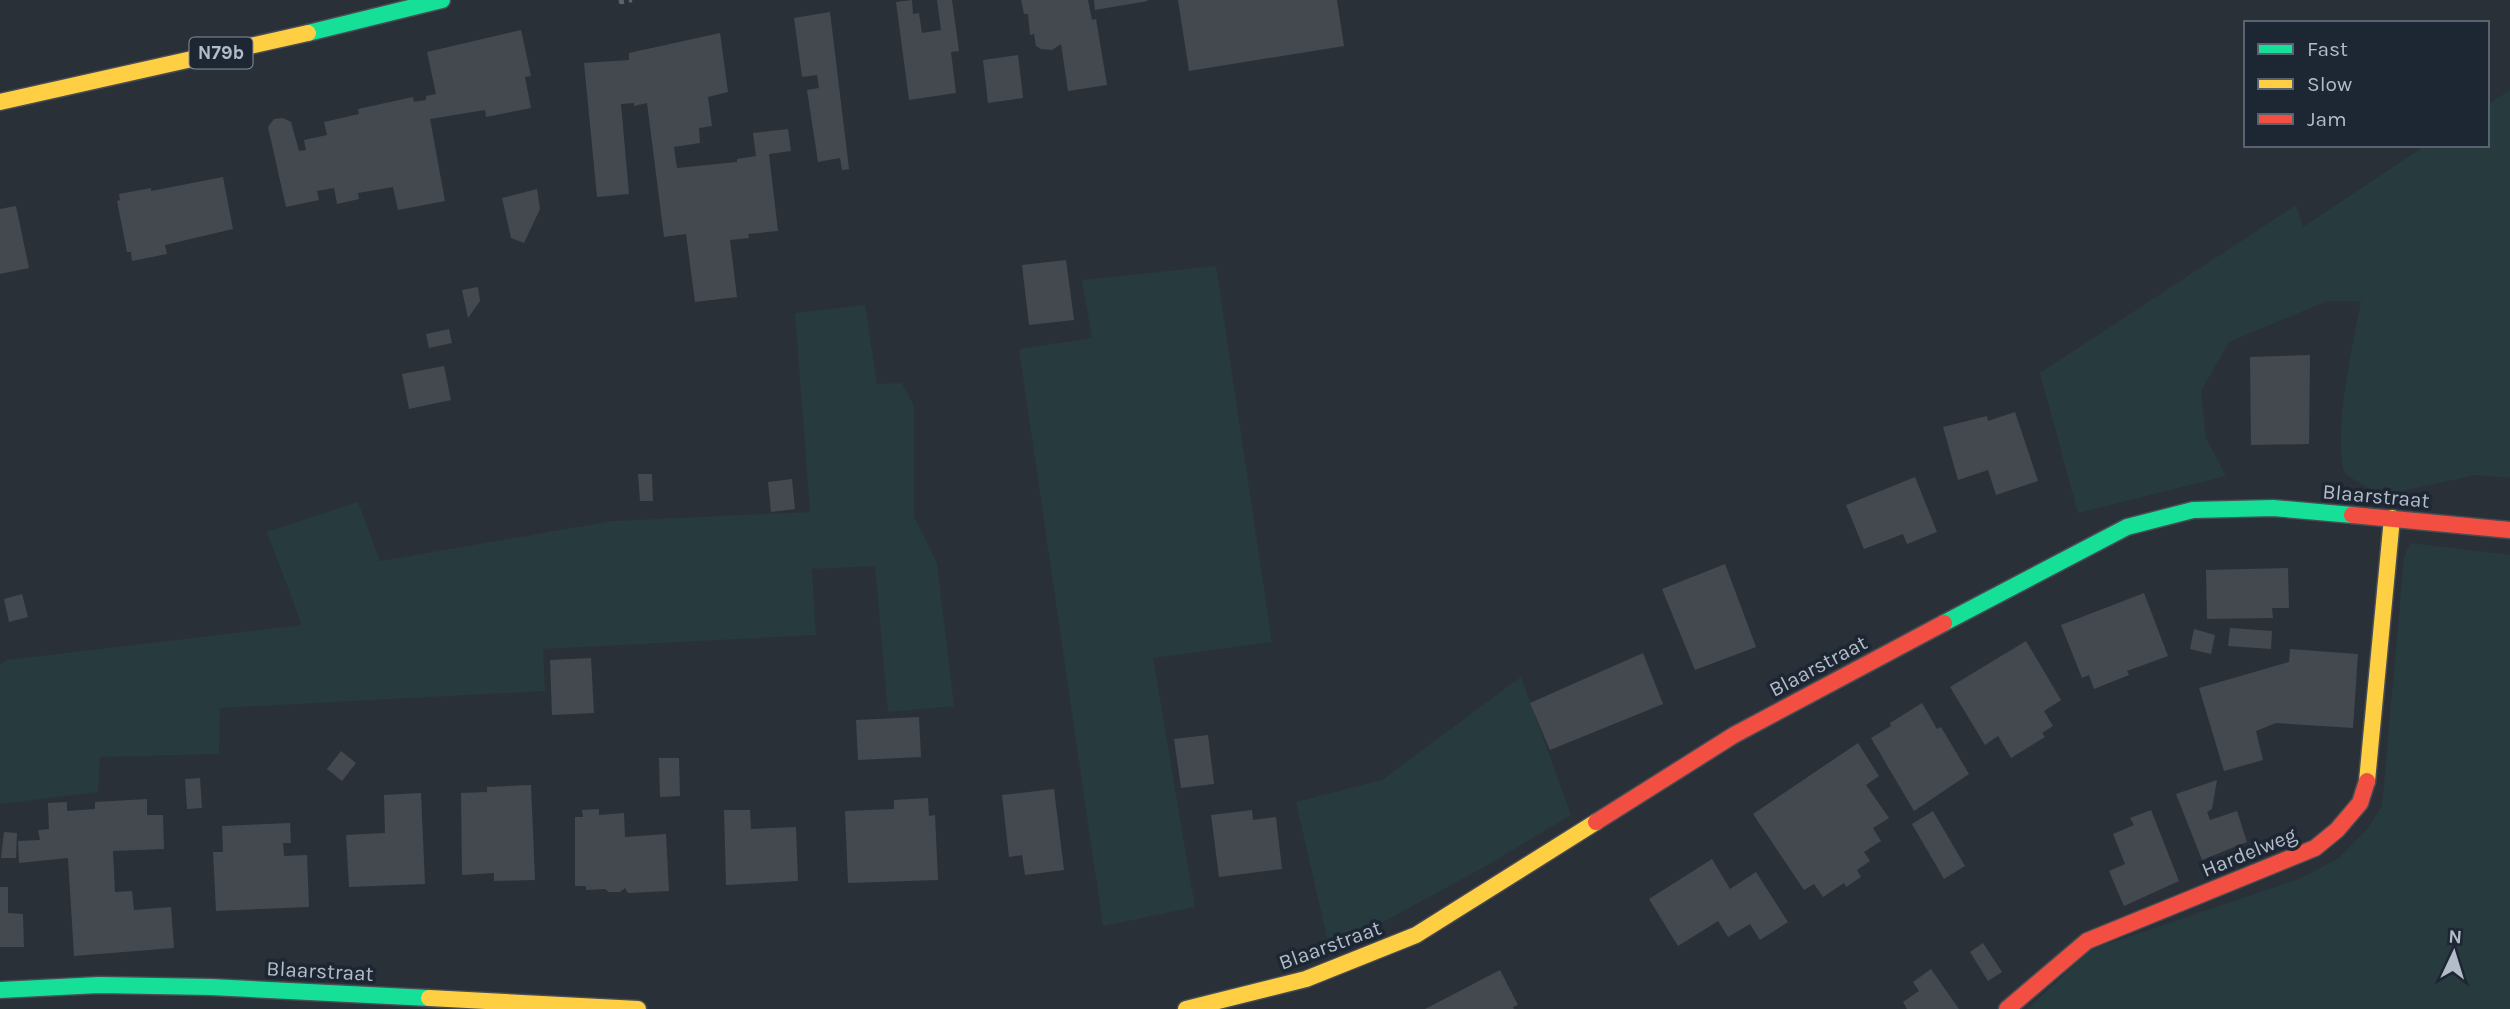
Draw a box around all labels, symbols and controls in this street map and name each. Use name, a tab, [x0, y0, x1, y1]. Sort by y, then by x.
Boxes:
legend	[2244, 21, 2489, 147]
text: Fast	[2307, 37, 2348, 61]
road number: N79b	[190, 38, 252, 68]
text: Slow	[2307, 72, 2352, 96]
text: Jam	[2307, 107, 2347, 131]
street label: Blaarstraat	[2322, 479, 2431, 513]
street label: Blaarstraat	[1765, 630, 1871, 702]
street label: Hardelweg	[2198, 822, 2300, 882]
street label: Blaarstraat	[1276, 915, 1385, 975]
north arrow	[2419, 918, 2489, 988]
text: N	[2448, 926, 2463, 948]
street label: Blaarstraat	[266, 956, 374, 986]

